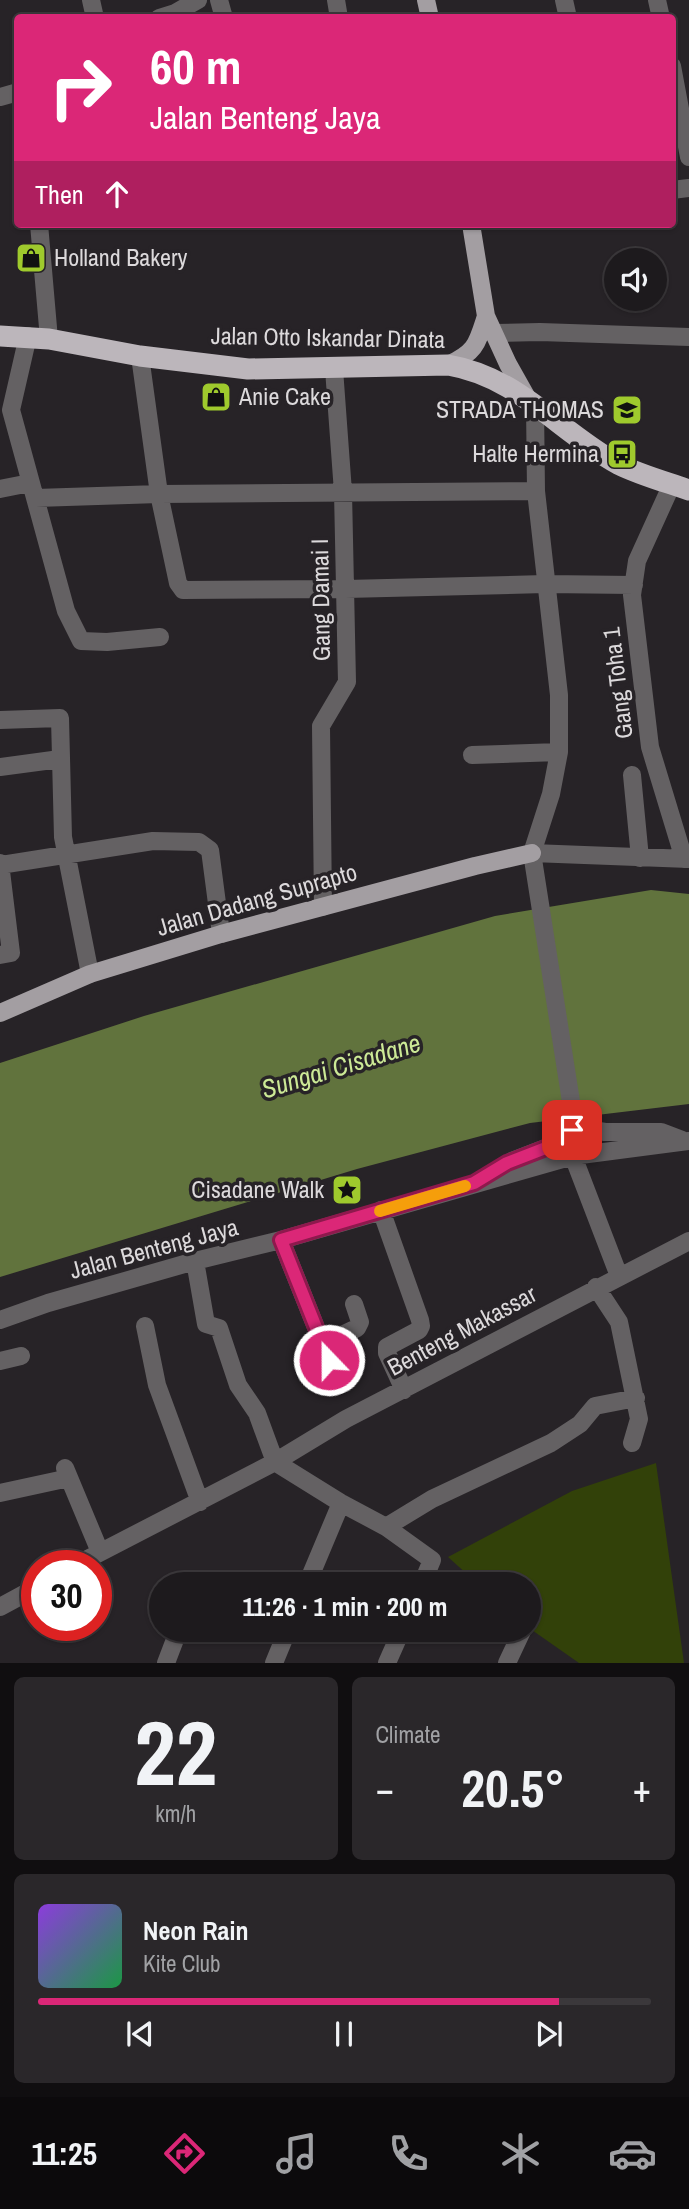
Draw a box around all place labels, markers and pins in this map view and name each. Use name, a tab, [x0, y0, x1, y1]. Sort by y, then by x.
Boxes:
shop icon: Holland Bakery	[14, 241, 48, 275]
place label: Holland Bakery	[54, 241, 188, 273]
shop icon: Anie Cake	[199, 380, 233, 414]
place label: Anie Cake	[238, 380, 331, 412]
place label: STRADA THOMAS	[436, 393, 604, 425]
school or university icon: STRADA THOMAS	[610, 393, 644, 427]
place label: Halte Hermina	[472, 437, 599, 469]
bus stop icon: Halte Hermina	[605, 437, 639, 471]
pin	[542, 1100, 602, 1160]
place label: Cisadane Walk	[191, 1173, 324, 1205]
place icon: Cisadane Walk	[330, 1173, 364, 1207]

